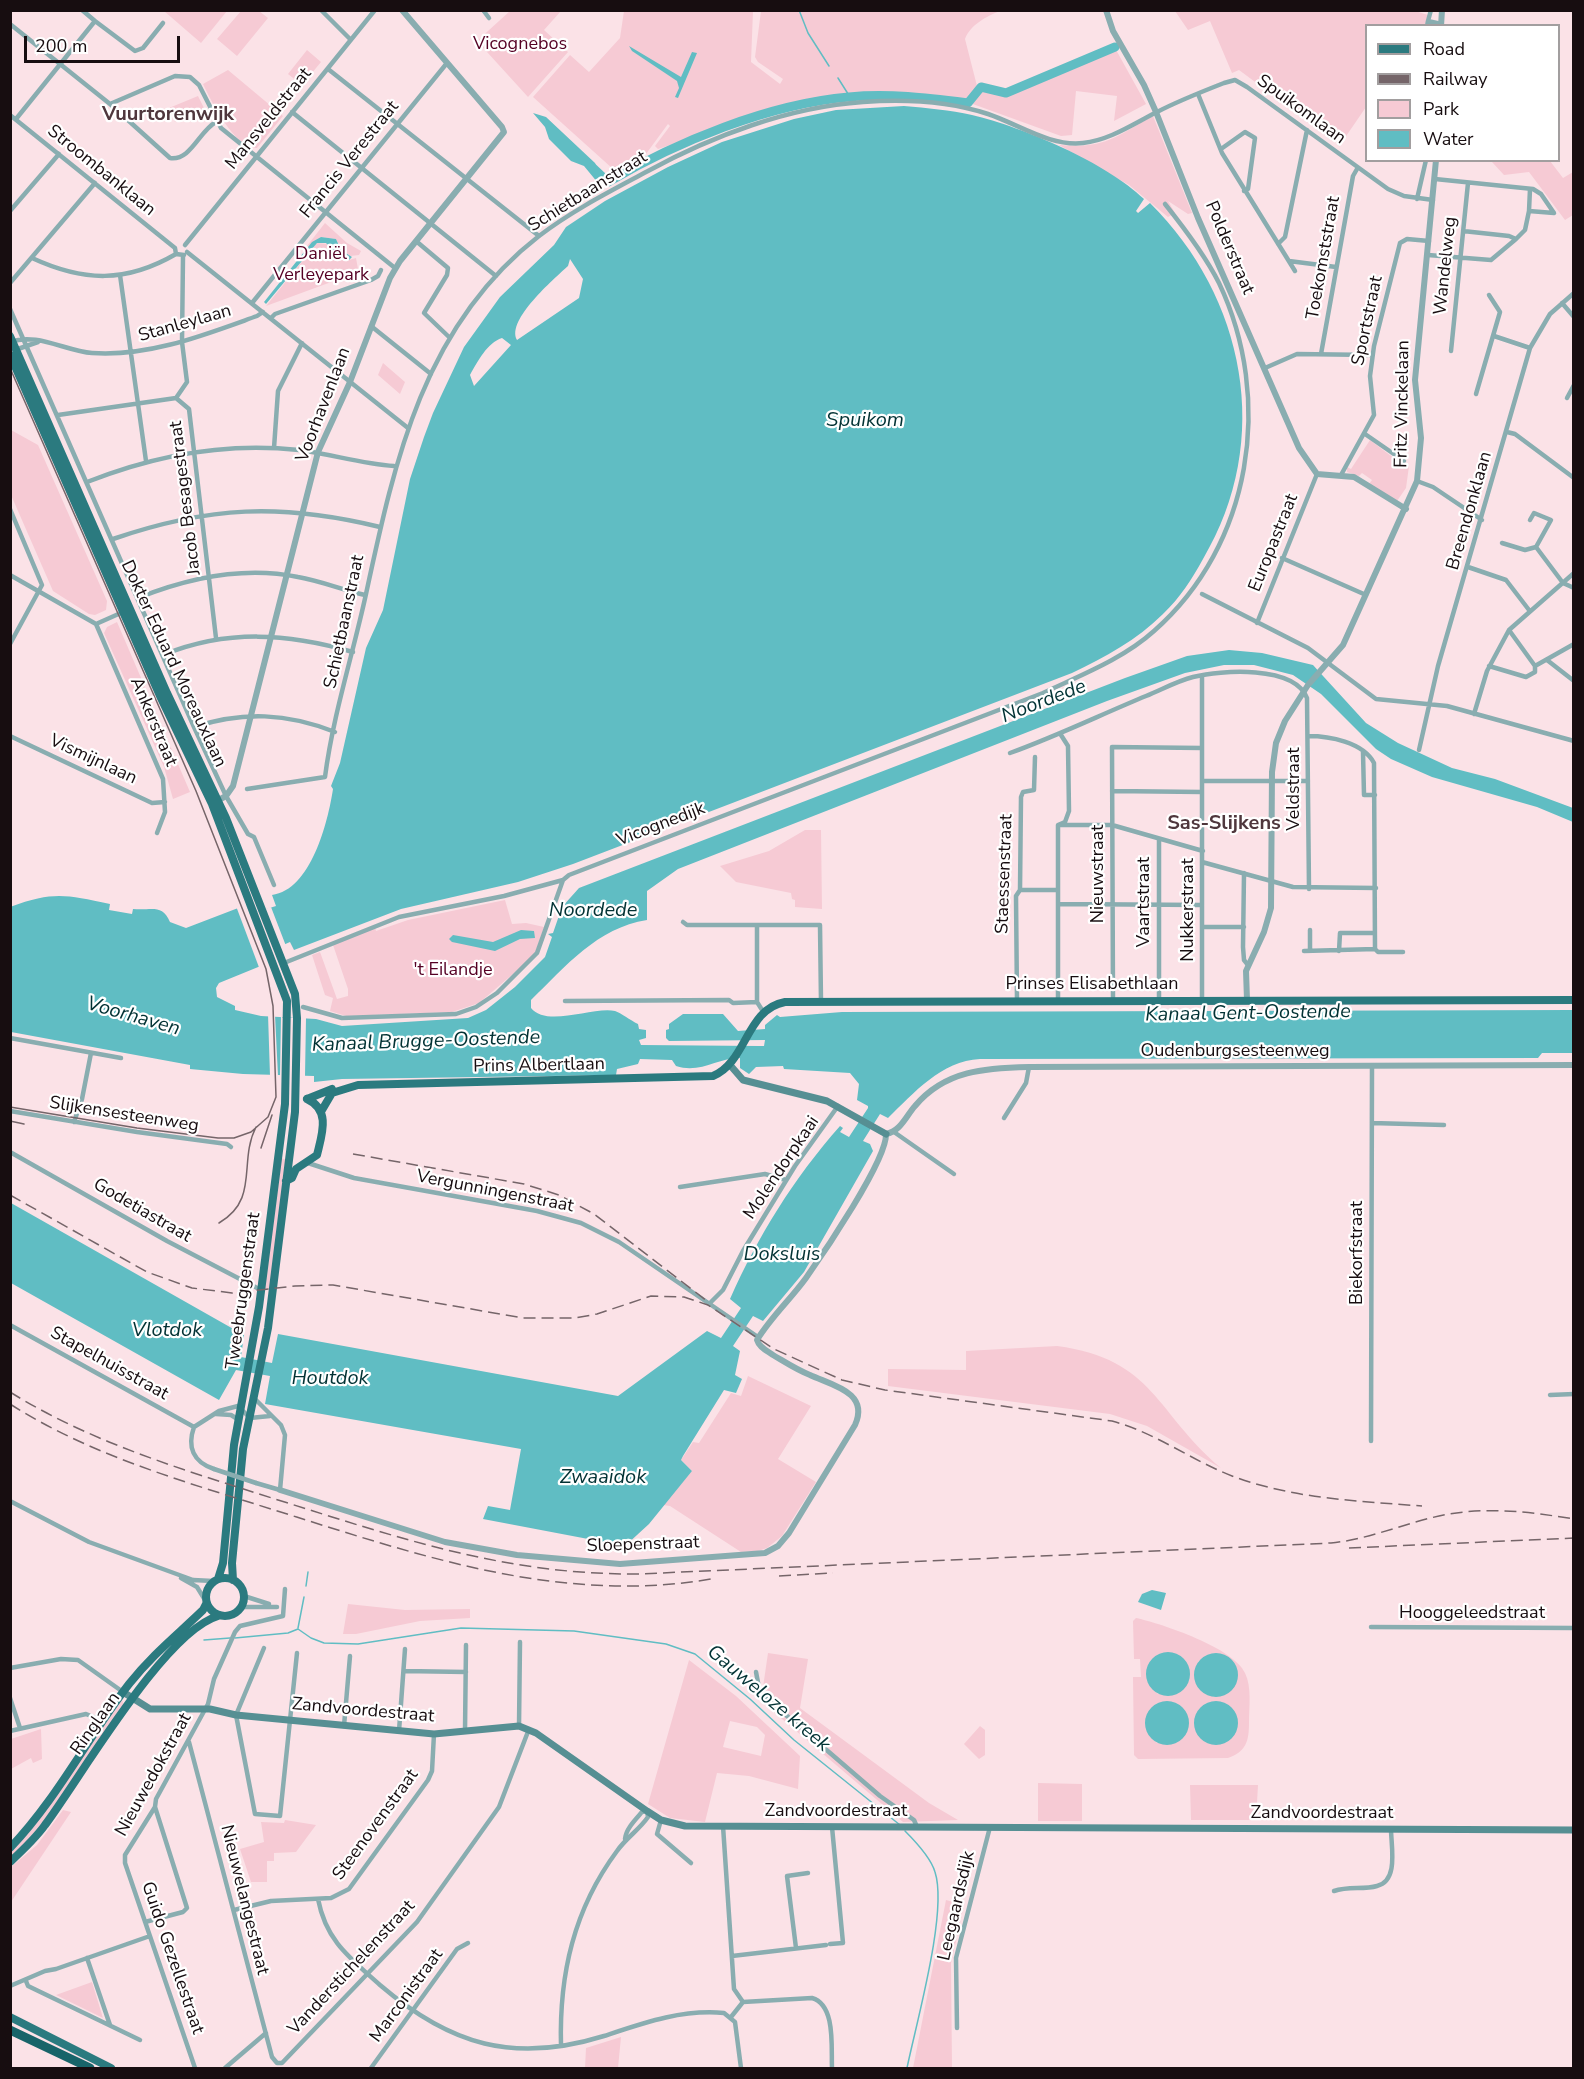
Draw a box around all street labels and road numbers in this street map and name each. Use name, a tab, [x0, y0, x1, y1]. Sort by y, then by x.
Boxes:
street label: Mansveldstraat	[221, 64, 317, 174]
street label: Spuikomlaan	[1252, 71, 1350, 149]
street label: Francis Verestraat	[296, 97, 404, 223]
street label: Stroombanklaan	[43, 121, 159, 221]
street label: Schietbaanstraat	[525, 147, 651, 237]
street label: Toekomststraat	[1303, 195, 1345, 321]
street label: Polderstraat	[1200, 198, 1258, 298]
street label: Wandelweg	[1430, 216, 1462, 316]
street label: Sportstraat	[1348, 274, 1388, 368]
street label: Stanleylaan	[136, 300, 234, 348]
street label: Fritz Vinckelaan	[1391, 340, 1415, 468]
street label: Voorhavenlaan	[292, 345, 356, 465]
street label: Jacob Besagestraat	[166, 420, 206, 576]
street label: Breendonklaan	[1443, 449, 1497, 573]
street label: Europastraat	[1245, 491, 1303, 595]
street label: Schietbaanstraat	[320, 553, 370, 691]
street label: Dokter Eduard Moreauxlaan	[115, 557, 231, 771]
street label: Ankerstraat	[125, 674, 181, 770]
street label: Vismijnlaan	[46, 730, 140, 790]
street label: Veldstraat	[1284, 747, 1306, 831]
street label: Vicognedijk	[614, 798, 708, 852]
street label: Staessenstraat	[992, 814, 1018, 934]
street label: Nieuwstraat	[1088, 825, 1110, 923]
street label: Vaartstraat	[1134, 857, 1156, 947]
street label: Nukkerstraat	[1178, 858, 1200, 962]
street label: Prinses Elisabethlaan	[1006, 974, 1178, 996]
street label: Oudenburgsesteenweg	[1140, 1041, 1330, 1063]
street label: Prins Albertlaan	[473, 1054, 605, 1078]
street label: Slijkensesteenweg	[48, 1093, 200, 1137]
street label: Molendorpkaai	[739, 1112, 825, 1224]
street label: Vergunningenstraat	[415, 1166, 575, 1218]
street label: Godetiastraat	[89, 1174, 195, 1248]
street label: Biekorfstraat	[1347, 1201, 1369, 1305]
street label: Tweebruggenstraat	[222, 1211, 266, 1371]
street label: Stapelhuisstraat	[46, 1323, 172, 1405]
street label: Sloepenstraat	[586, 1532, 700, 1558]
street label: Hooggeleedstraat	[1399, 1603, 1545, 1625]
street label: Ringlaan	[67, 1688, 125, 1760]
street label: Zandvoordestraat	[291, 1694, 435, 1728]
street label: Nieuwedokstraat	[111, 1710, 197, 1840]
street label: Steenovenstraat	[328, 1765, 424, 1885]
street label: Zandvoordestraat	[765, 1801, 907, 1823]
street label: Zandvoordestraat	[1251, 1803, 1393, 1825]
street label: Nieuwelangestraat	[215, 1823, 273, 1977]
street label: Leegaardsdijk	[934, 1849, 980, 1963]
street label: Guido Gezellestraat	[136, 1879, 208, 2037]
street label: Vanderstichelenstraat	[284, 1896, 420, 2040]
street label: Marconistraat	[366, 1945, 448, 2047]

